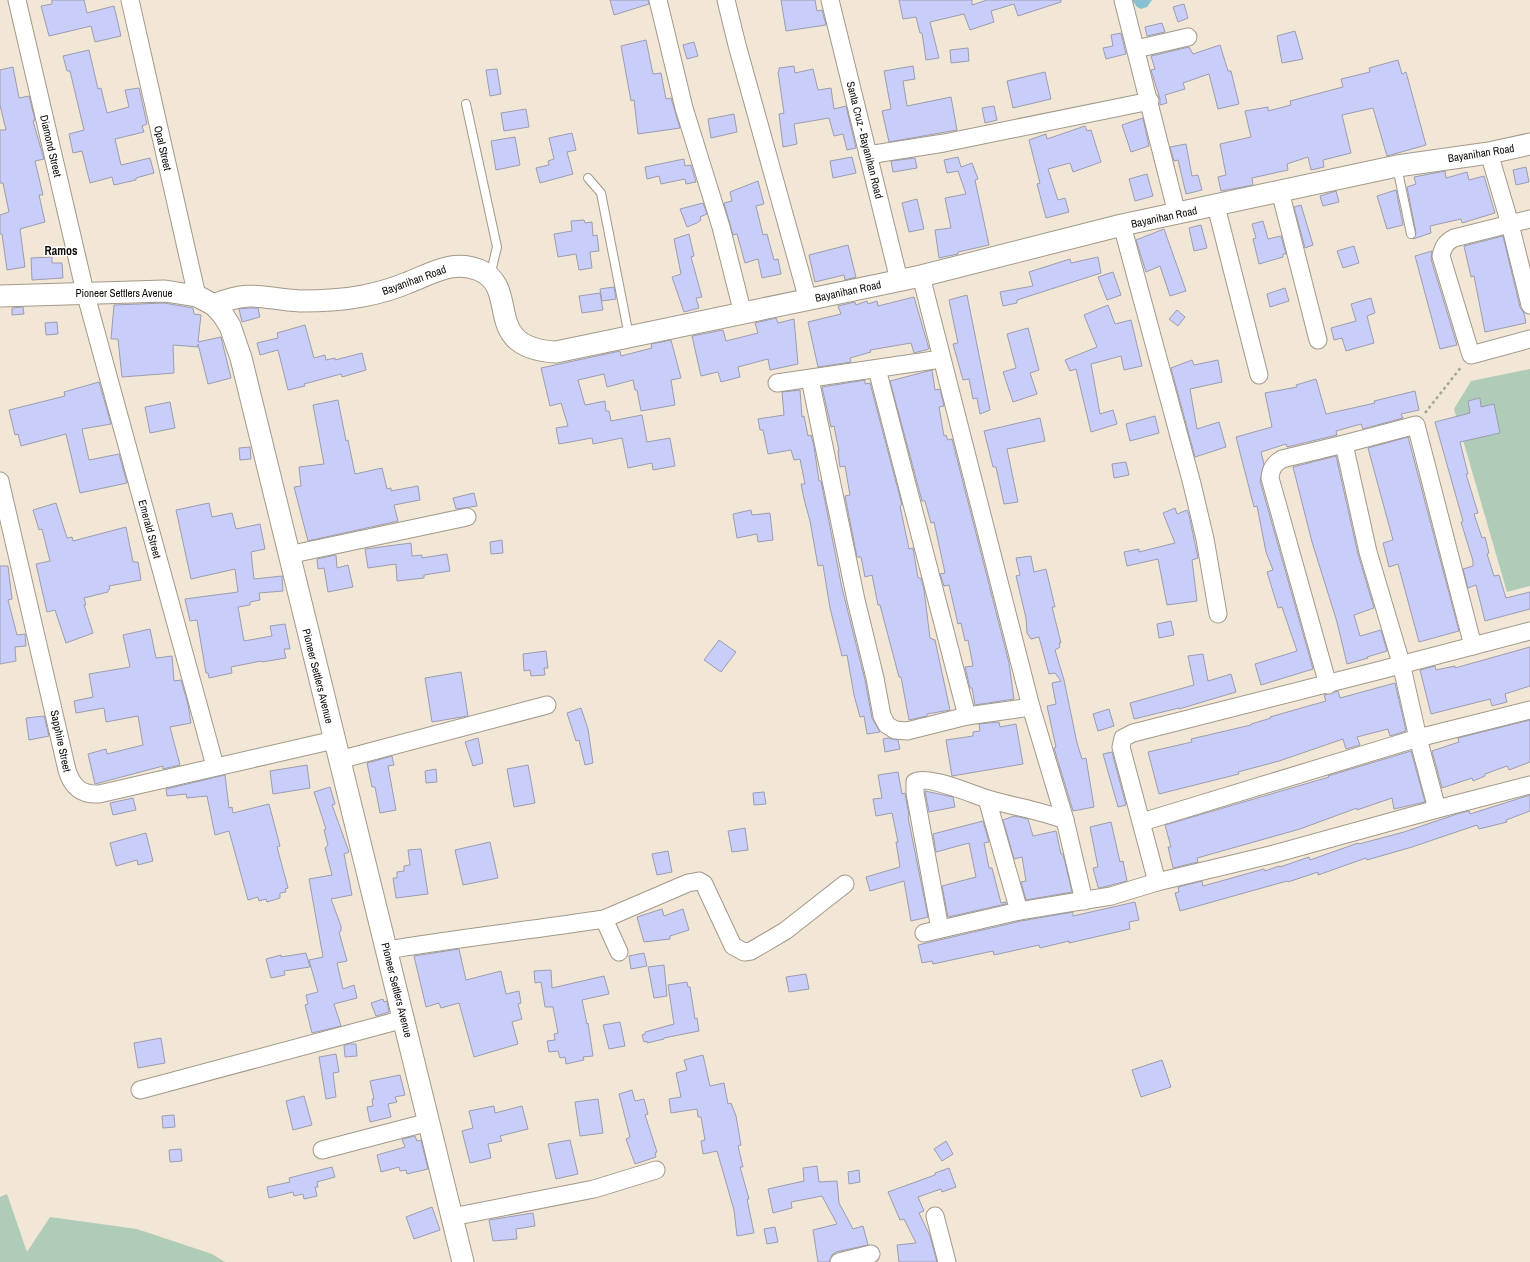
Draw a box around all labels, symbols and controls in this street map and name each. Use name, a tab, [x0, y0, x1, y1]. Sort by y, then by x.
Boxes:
street label: Santa Cruz - Bayanihan Road	[844, 80, 886, 200]
street label: Diamond Street	[37, 114, 65, 179]
street label: Opal Street	[151, 124, 175, 172]
street label: Bayanihan Road	[1447, 141, 1515, 165]
street label: Bayanihan Road	[1130, 203, 1198, 231]
district label: Ramos	[45, 243, 78, 259]
street label: Bayanihan Road	[380, 262, 448, 298]
street label: Bayanihan Road	[814, 277, 882, 305]
street label: Pioneer Settlers Avenue	[75, 286, 173, 300]
street label: Emerald Street	[135, 498, 165, 560]
street label: Pioneer Settlers Avenue	[299, 627, 337, 725]
street label: Sapphire Street	[48, 709, 75, 774]
street label: Pioneer Settlers Avenue	[378, 941, 416, 1039]

